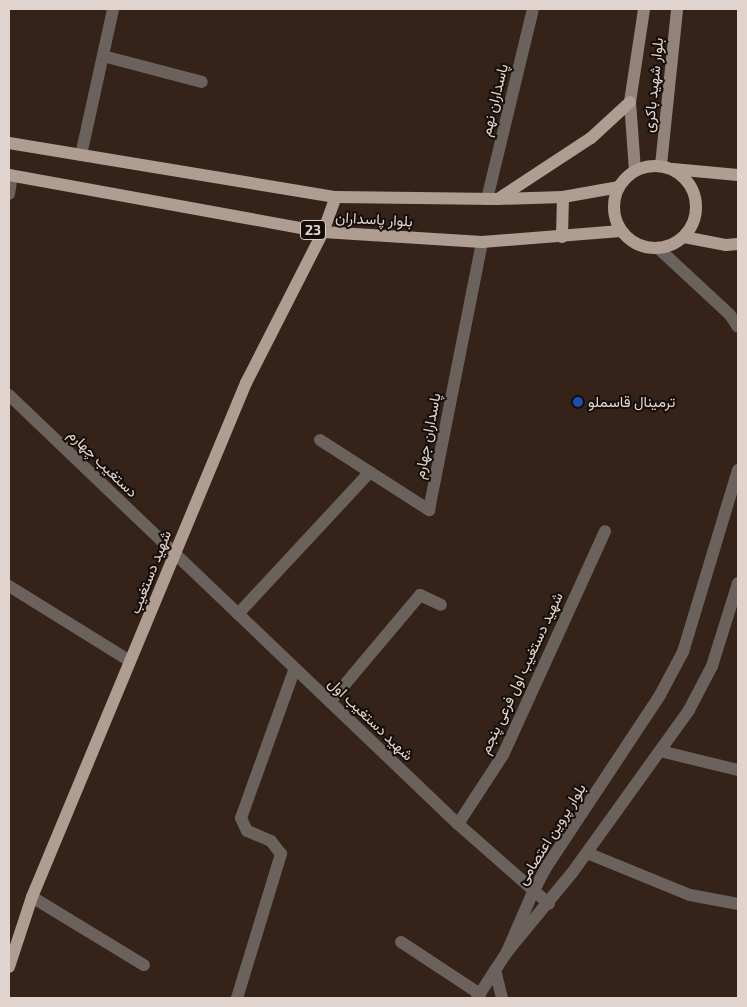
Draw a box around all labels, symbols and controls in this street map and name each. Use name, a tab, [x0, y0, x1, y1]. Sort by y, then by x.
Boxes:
street label: بلوار شهید باکری	[639, 37, 667, 133]
street label: پاسداران نهم	[476, 62, 512, 138]
street label: بلوار پاسداران	[335, 208, 413, 230]
road number: 23	[299, 218, 327, 242]
street label: پاسداران جهارم	[410, 391, 444, 481]
place label: ترمینال قاسملو	[588, 393, 675, 411]
marker: ترمینال قاسملو	[572, 396, 584, 408]
street label: دستغیب چهارم	[64, 425, 142, 501]
street label: شهید دستغیب	[125, 528, 175, 616]
street label: شهید دستغیب اول فرعی پنجم	[476, 589, 566, 757]
street label: شهید دستغیب اول	[325, 674, 417, 764]
street label: بلوار پروین اعتصامی	[513, 780, 589, 888]

